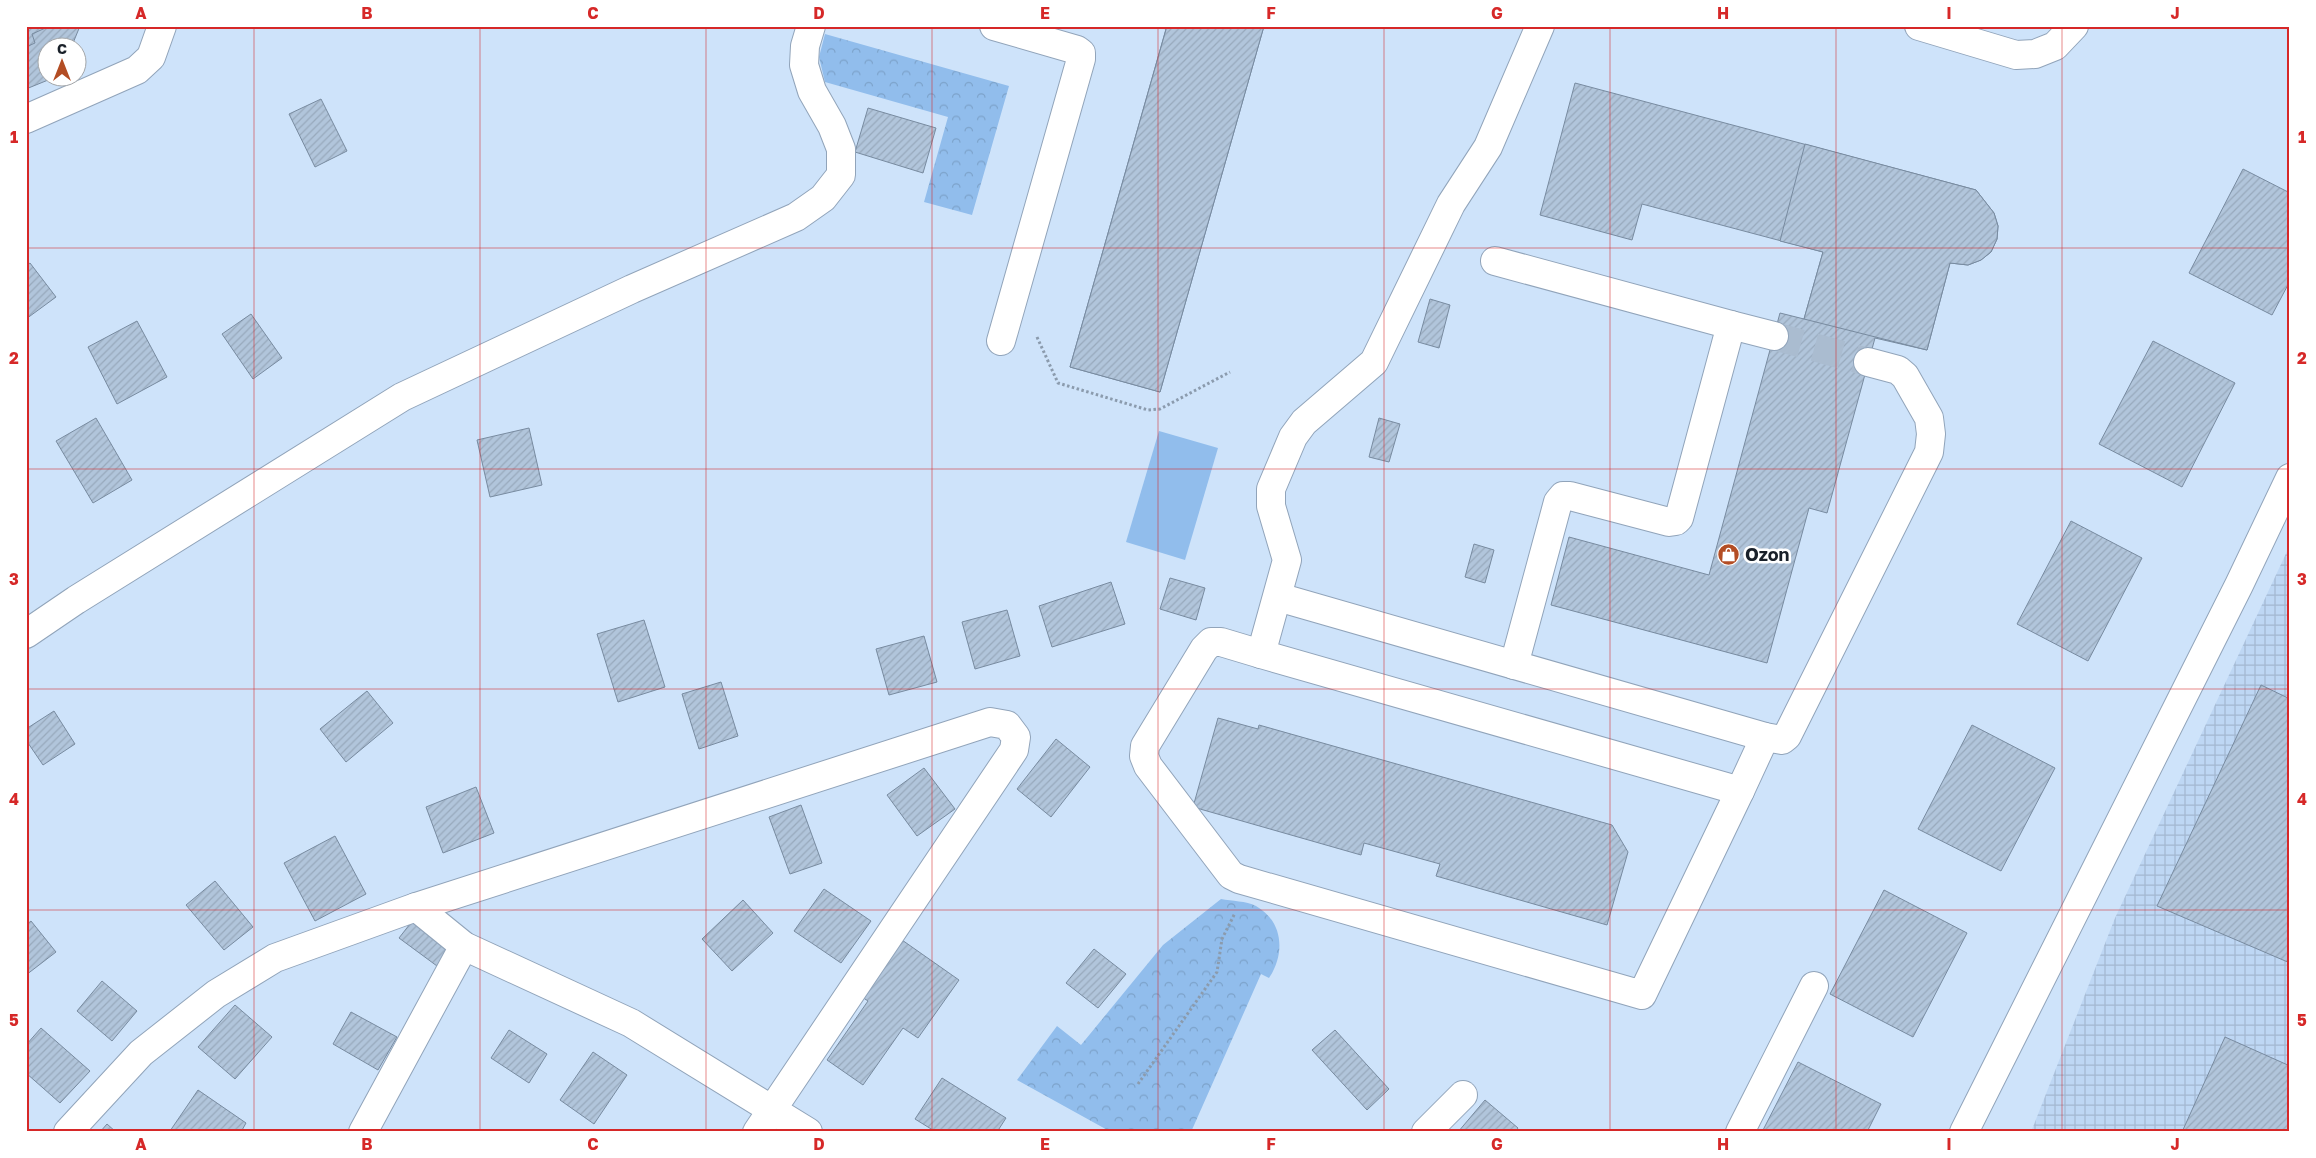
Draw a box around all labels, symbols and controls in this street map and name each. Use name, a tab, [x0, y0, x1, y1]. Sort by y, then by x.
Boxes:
text: A	[135, 3, 147, 23]
text: B	[361, 3, 373, 23]
text: C	[587, 3, 599, 23]
text: D	[813, 3, 825, 23]
text: E	[1040, 3, 1050, 23]
text: F	[1266, 3, 1276, 23]
text: G	[1491, 3, 1503, 23]
text: H	[1717, 3, 1729, 23]
text: I	[1946, 3, 1952, 23]
text: J	[2170, 3, 2180, 23]
north arrow	[38, 38, 88, 88]
text: С	[57, 40, 67, 57]
text: 1	[10, 127, 18, 147]
text: 1	[2298, 127, 2306, 147]
text: 2	[9, 348, 19, 368]
text: 2	[2297, 348, 2307, 368]
shop icon: Ozon	[1717, 543, 1741, 567]
place label: Ozon	[1745, 543, 1790, 565]
text: 3	[9, 569, 19, 589]
text: 3	[2297, 569, 2307, 589]
text: 4	[9, 789, 19, 809]
text: 4	[2297, 789, 2307, 809]
text: 5	[9, 1010, 19, 1030]
text: 5	[2297, 1010, 2307, 1030]
text: A	[135, 1134, 147, 1154]
text: B	[361, 1134, 373, 1154]
text: C	[587, 1134, 599, 1154]
text: D	[813, 1134, 825, 1154]
text: E	[1040, 1134, 1050, 1154]
text: F	[1266, 1134, 1276, 1154]
text: G	[1491, 1134, 1503, 1154]
text: H	[1717, 1134, 1729, 1154]
text: I	[1946, 1134, 1952, 1154]
text: J	[2170, 1134, 2180, 1154]

